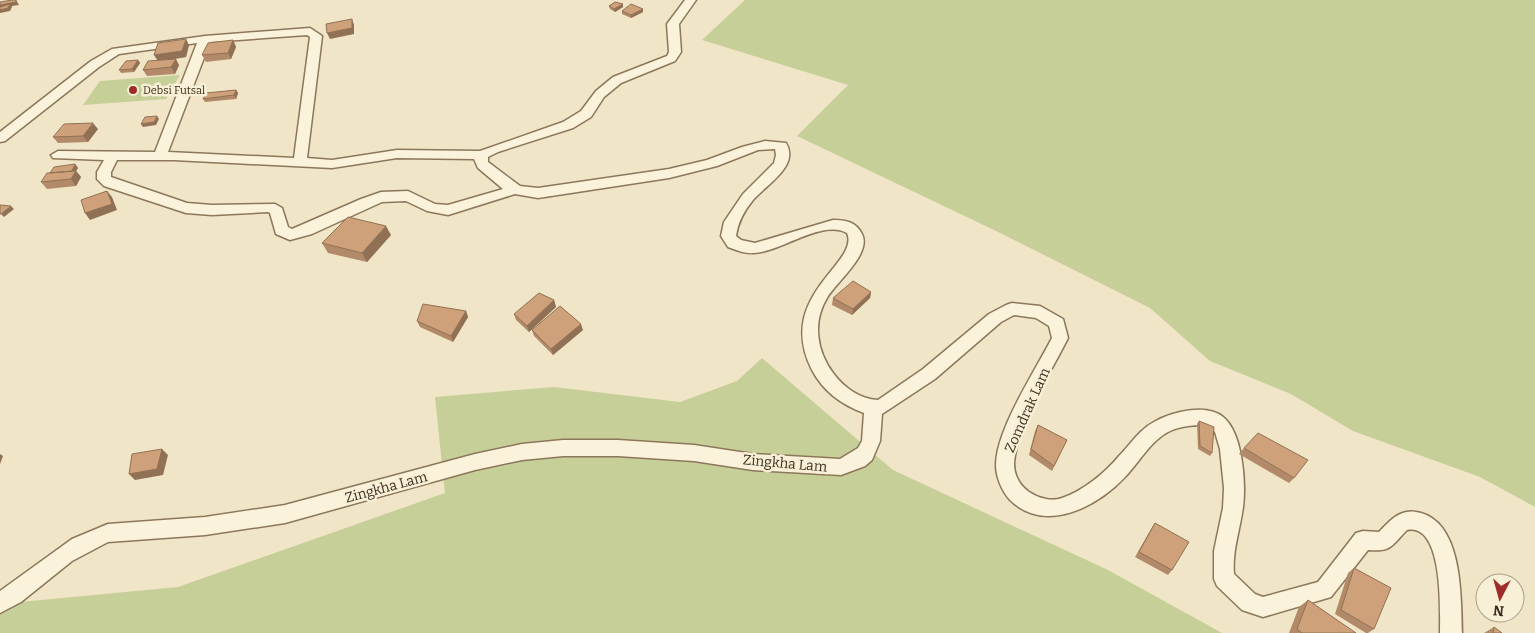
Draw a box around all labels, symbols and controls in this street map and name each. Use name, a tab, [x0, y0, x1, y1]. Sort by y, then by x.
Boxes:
marker: Debsi Futsal	[127, 84, 139, 96]
place label: Debsi Futsal	[143, 84, 205, 97]
street label: Zomdrak Lam	[1001, 365, 1054, 455]
street label: Zingkha Lam	[742, 451, 828, 476]
street label: Zingkha Lam	[343, 468, 430, 507]
north arrow	[1475, 573, 1525, 623]
text: N	[1492, 601, 1505, 619]

